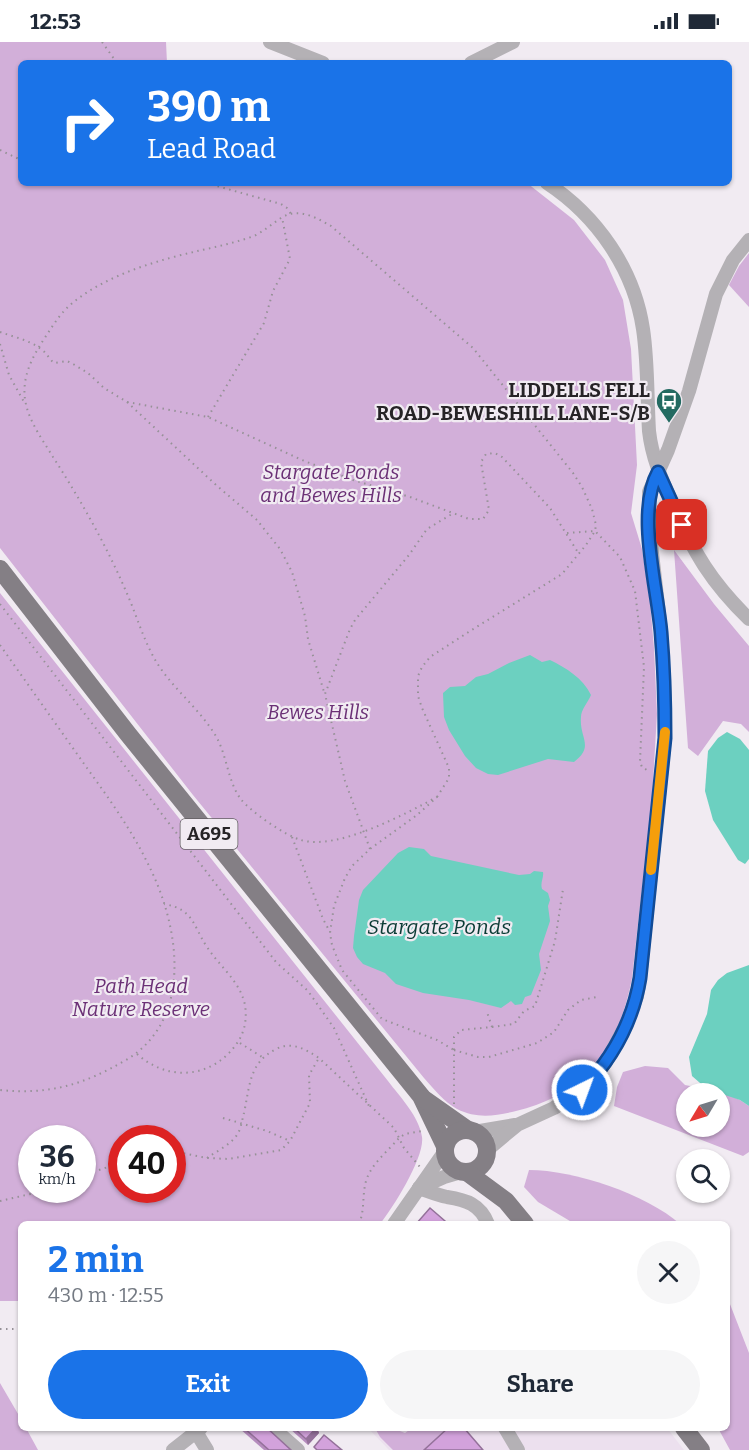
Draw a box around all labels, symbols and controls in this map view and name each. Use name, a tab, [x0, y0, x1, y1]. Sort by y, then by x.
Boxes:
text: 12:53	[30, 8, 81, 35]
text: 390 m	[147, 82, 270, 132]
icon: right	[48, 84, 126, 162]
text: Lead Road	[147, 133, 276, 165]
place label: LIDDELLS FELL ROAD-BEWESHILL LANE-S/B	[376, 378, 650, 425]
bus stop icon: LIDDELLS FELL ROAD-BEWESHILL LANE-S/B	[654, 386, 684, 424]
park label: Stargate Ponds and Bewes Hills	[260, 460, 402, 507]
pin	[656, 499, 707, 550]
icon: arrive	[665, 508, 698, 541]
park label: Bewes Hills	[267, 700, 369, 724]
road number: A695	[180, 819, 238, 849]
water label: Stargate Ponds	[367, 914, 511, 940]
park label: Path Head Nature Reserve	[72, 974, 210, 1021]
position arrow	[550, 1058, 614, 1122]
north arrow	[676, 1083, 730, 1137]
map controls	[676, 1083, 730, 1203]
speed limit sign: 40	[108, 1125, 186, 1203]
text: 36	[39, 1139, 75, 1175]
button: search	[676, 1149, 730, 1203]
text: km/h	[38, 1170, 76, 1188]
text: 2 min	[48, 1238, 144, 1282]
button: close	[637, 1241, 700, 1304]
text: 430 m · 12:55	[48, 1283, 164, 1307]
button: Exit	[48, 1350, 368, 1419]
button: Share	[380, 1350, 700, 1419]

